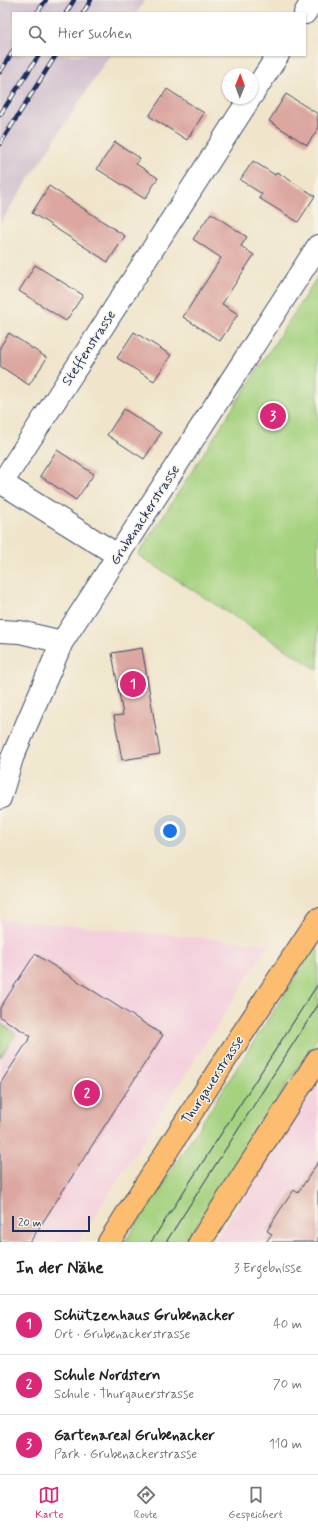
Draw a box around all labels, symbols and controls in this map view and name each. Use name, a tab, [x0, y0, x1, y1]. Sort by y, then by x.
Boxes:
search box	[12, 12, 306, 56]
icon: search	[26, 23, 48, 45]
text: Hier suchen	[58, 24, 132, 44]
north arrow	[222, 68, 258, 104]
street label: Steffenstrasse	[58, 307, 120, 389]
pin: 3	[260, 401, 286, 431]
street label: Grubenackerstrasse	[106, 462, 184, 568]
pin: 1	[120, 669, 146, 699]
your location	[160, 821, 180, 841]
street label: Thurgauerstrasse	[178, 1032, 248, 1128]
pin: 2	[74, 1078, 100, 1108]
scale bar	[12, 1214, 90, 1233]
text: 20 m	[18, 1216, 41, 1230]
text: In der Nähe	[16, 1257, 104, 1279]
text: 3 Ergebnisse	[234, 1260, 302, 1277]
text: Schützenhaus Grubenacker	[54, 1306, 234, 1326]
text: 1	[26, 1316, 32, 1333]
text: 40 m	[273, 1316, 302, 1333]
text: Ort · Grubenackerstrasse	[54, 1326, 190, 1343]
text: Schule Nordstern	[54, 1366, 160, 1386]
text: 2	[26, 1376, 32, 1393]
text: 70 m	[273, 1376, 302, 1393]
text: Schule · Thurgauerstrasse	[54, 1386, 194, 1403]
text: Gartenareal Grubenacker	[54, 1426, 215, 1446]
text: 3	[26, 1436, 32, 1453]
text: 110 m	[269, 1436, 302, 1453]
text: Park · Grubenackerstrasse	[54, 1446, 197, 1463]
tab: Karte	[35, 1484, 63, 1522]
tab: Route	[134, 1484, 158, 1522]
tab: Gespeichert	[228, 1484, 283, 1522]

